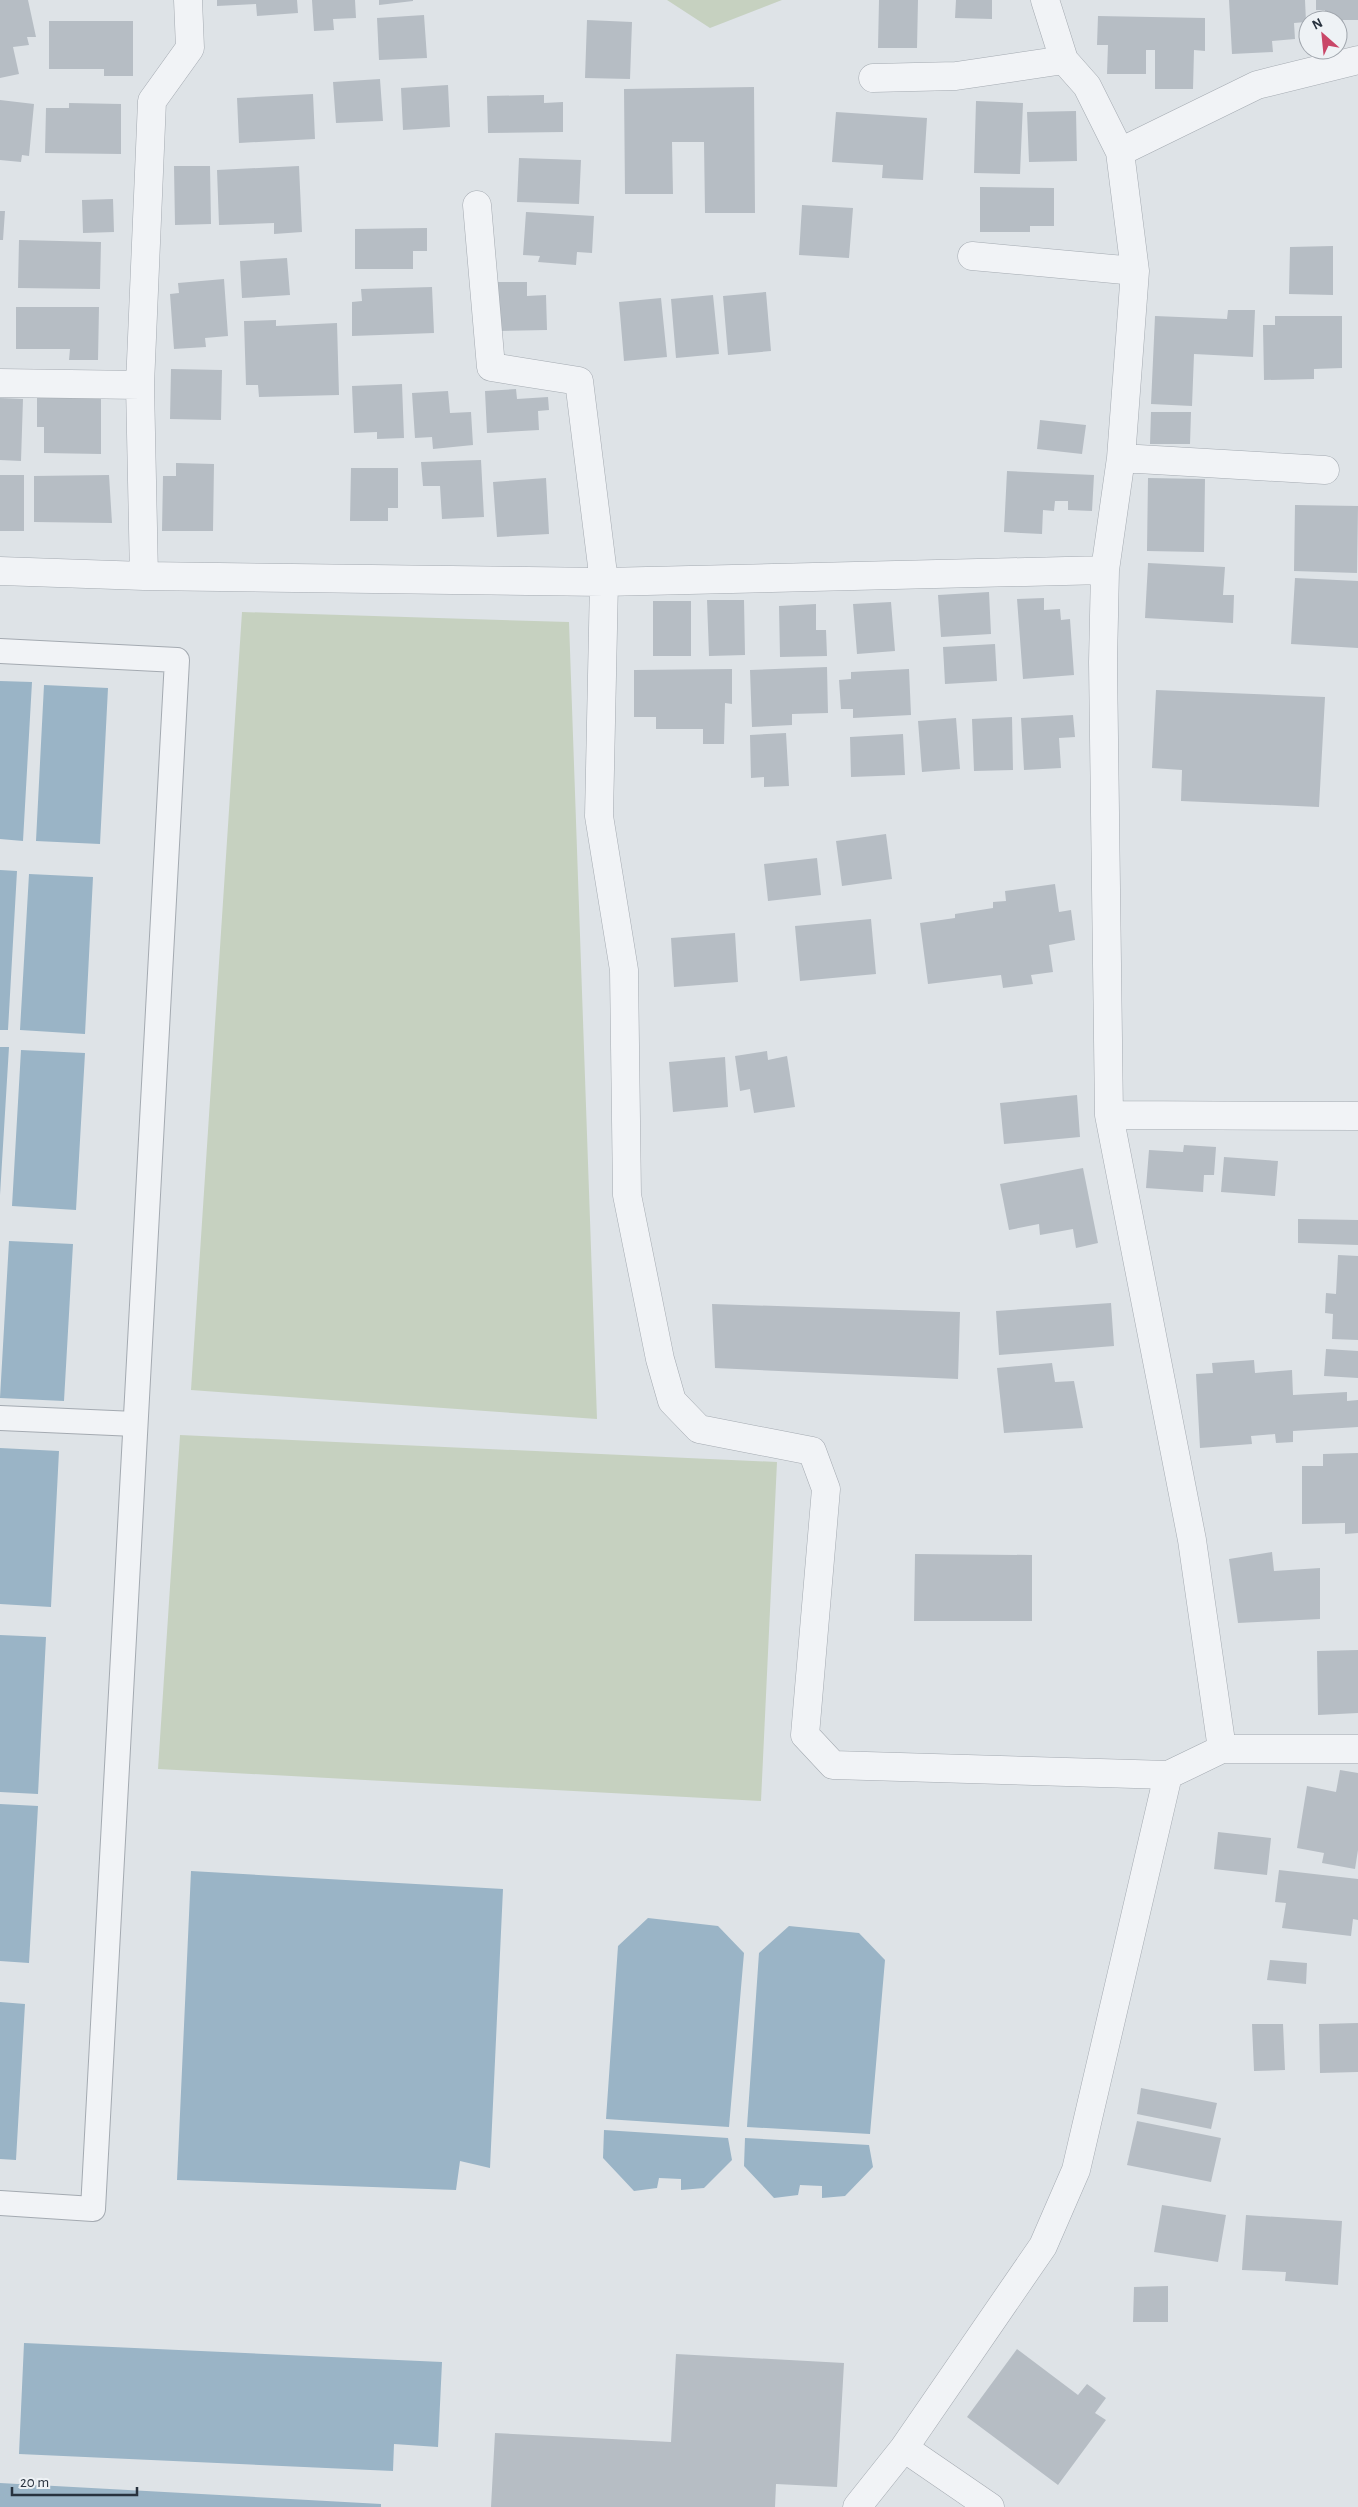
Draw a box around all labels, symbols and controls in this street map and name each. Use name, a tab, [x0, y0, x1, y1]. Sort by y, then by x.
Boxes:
north arrow	[1298, 10, 1348, 60]
text: N	[1310, 16, 1325, 33]
scale bar	[12, 2464, 138, 2496]
text: 20 m	[20, 2475, 49, 2490]

